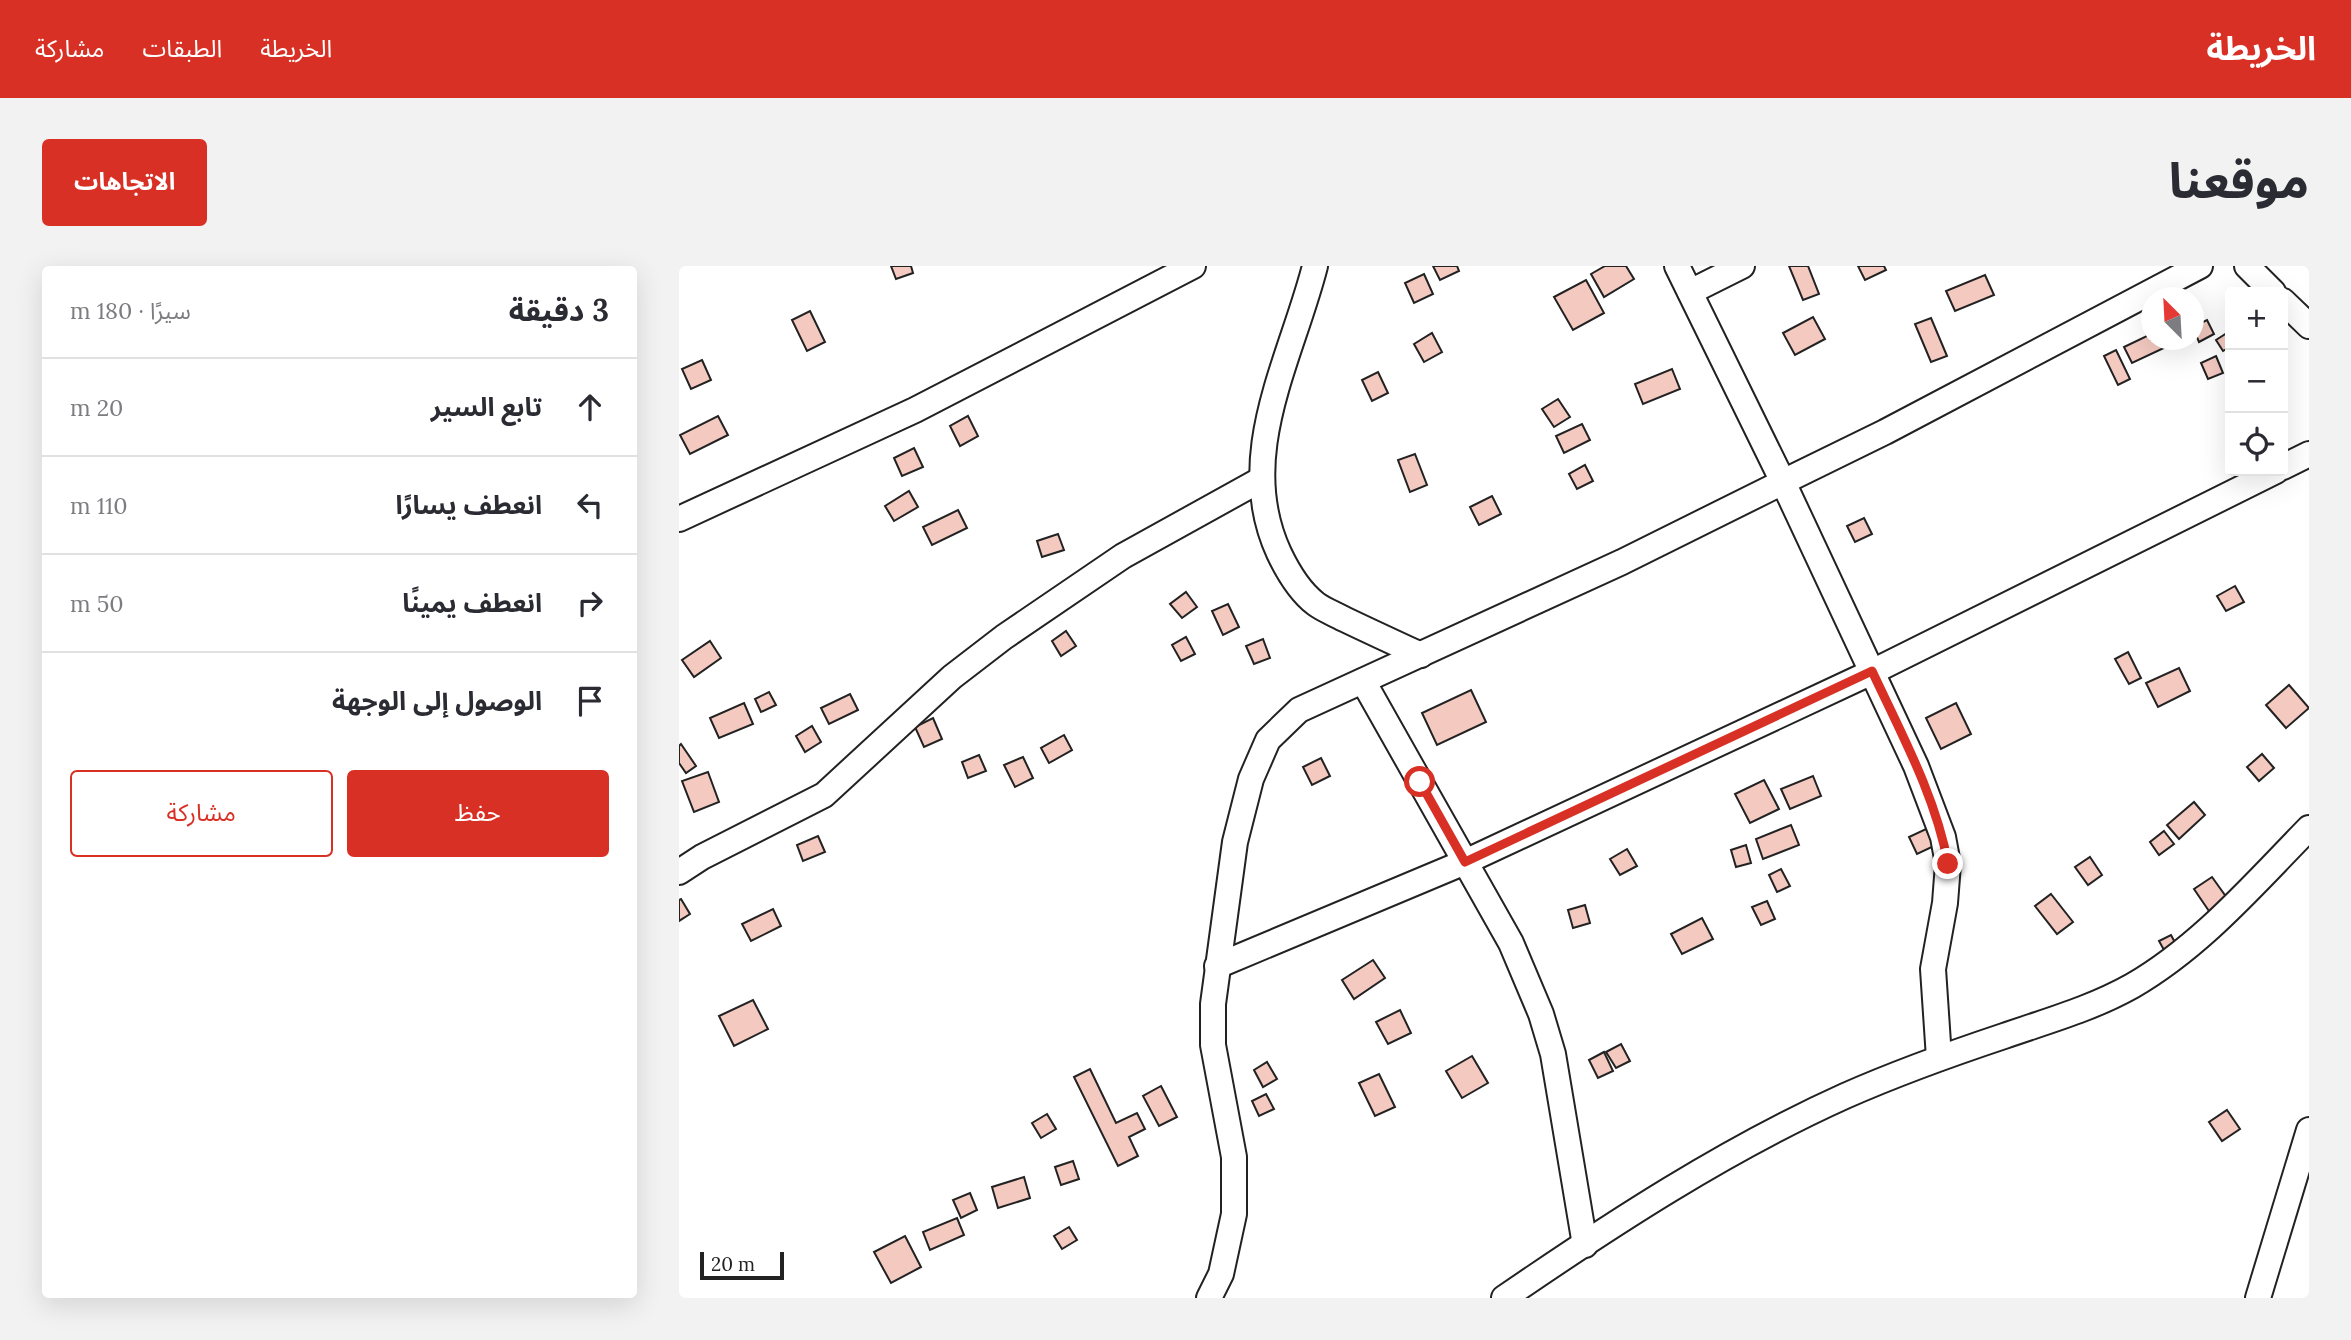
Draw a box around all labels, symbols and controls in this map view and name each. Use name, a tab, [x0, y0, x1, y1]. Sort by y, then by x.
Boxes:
text: الخريطة	[2206, 27, 2316, 69]
text: مشاركة	[35, 33, 104, 64]
text: الطبقات	[142, 33, 222, 64]
text: الخريطة	[260, 33, 332, 64]
button: الاتجاهات	[42, 139, 207, 226]
text: موقعنا	[2169, 149, 2309, 211]
north arrow	[2141, 287, 2204, 350]
map controls	[2225, 287, 2288, 476]
button: +	[2225, 287, 2288, 350]
text: 3 دقيقة	[509, 291, 609, 329]
text: سيرًا · 180 m	[70, 296, 191, 325]
button: −	[2225, 350, 2288, 413]
icon: ahead	[571, 388, 609, 426]
text: تابع السير	[431, 390, 542, 423]
text: 20 m	[70, 393, 123, 422]
button: locate	[2225, 413, 2288, 476]
icon: left	[571, 486, 609, 524]
text: انعطف يسارًا	[395, 488, 542, 521]
text: 110 m	[70, 491, 128, 520]
icon: right	[571, 584, 609, 622]
text: انعطف يمينًا	[402, 586, 542, 619]
text: 50 m	[70, 589, 123, 618]
icon: arrive	[571, 682, 609, 720]
text: الوصول إلى الوجهة	[332, 684, 542, 717]
route start	[1404, 766, 1435, 797]
button: مشاركة	[70, 770, 333, 857]
button: حفظ	[347, 770, 609, 857]
route end	[1932, 848, 1963, 879]
scale bar	[700, 1249, 784, 1281]
text: 20 m	[711, 1252, 755, 1276]

